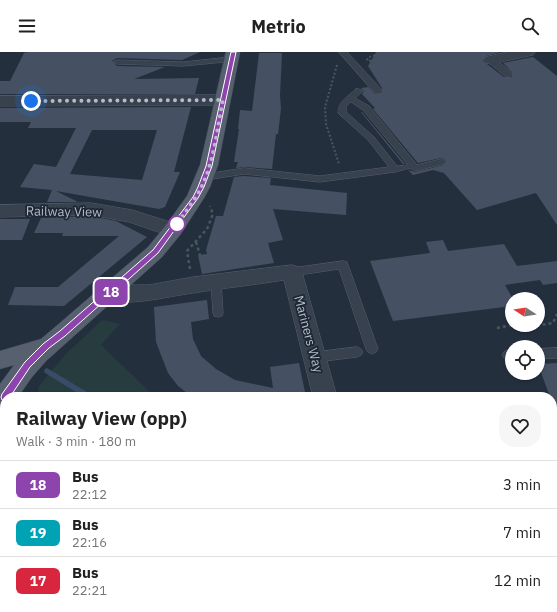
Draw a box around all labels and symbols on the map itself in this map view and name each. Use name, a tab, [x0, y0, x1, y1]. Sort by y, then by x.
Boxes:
your location	[21, 91, 41, 111]
street label: Railway View	[26, 202, 102, 221]
unlabelled marker	[168, 215, 186, 233]
line badge: 18	[93, 279, 129, 305]
north arrow	[505, 292, 545, 332]
street label: Mariners Way	[290, 294, 327, 375]

